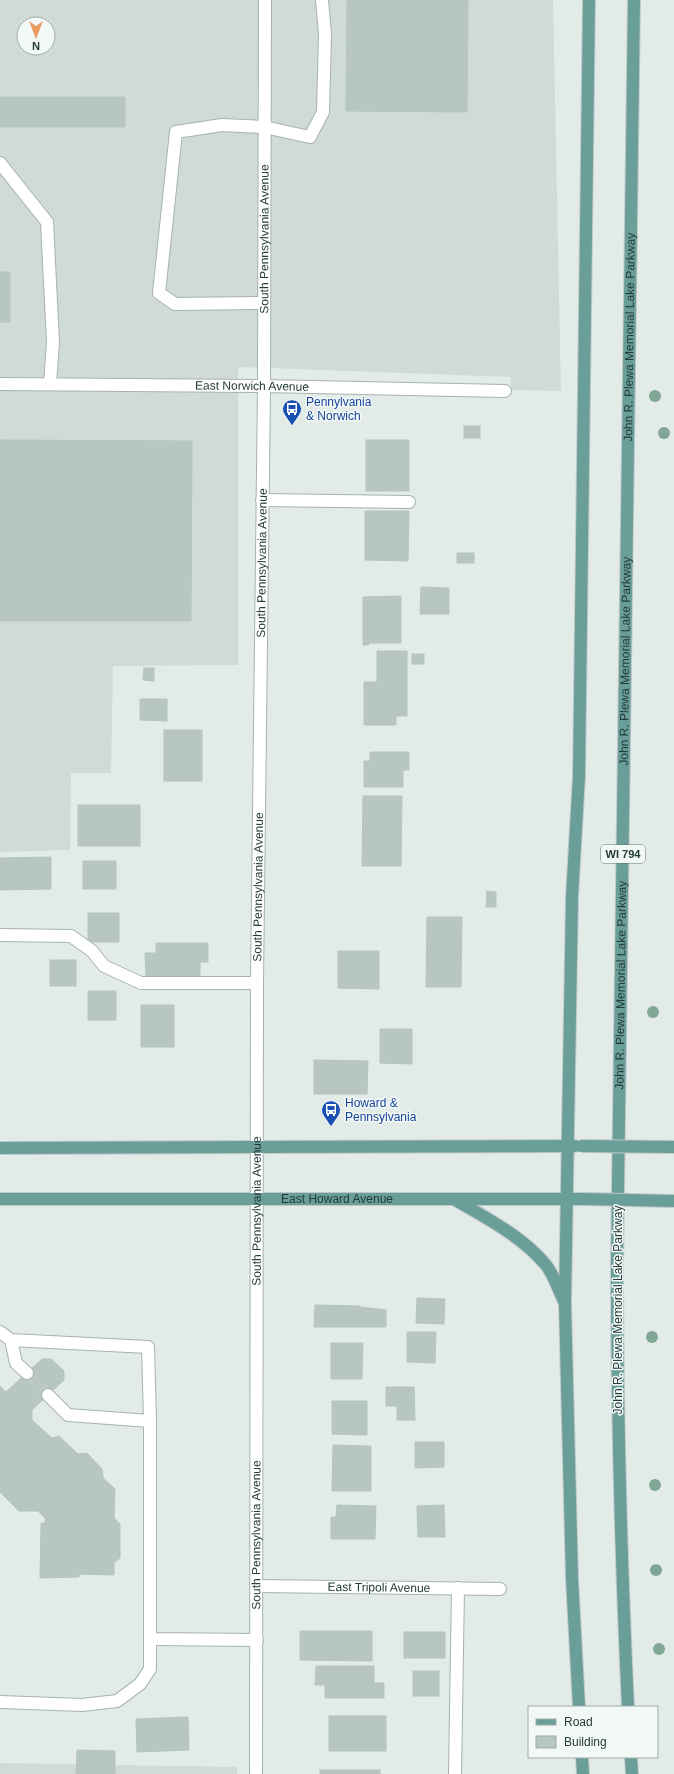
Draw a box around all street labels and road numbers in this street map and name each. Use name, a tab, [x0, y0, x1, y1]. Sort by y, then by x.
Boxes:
street label: South Pennsylvania Avenue	[257, 164, 272, 314]
street label: John R. Plewa Memorial Lake Parkway	[621, 233, 638, 442]
street label: East Norwich Avenue	[195, 378, 309, 394]
street label: South Pennsylvania Avenue	[254, 488, 270, 638]
street label: John R. Plewa Memorial Lake Parkway	[617, 557, 634, 766]
street label: South Pennsylvania Avenue	[250, 812, 266, 962]
road number: WI 794	[601, 845, 645, 863]
street label: John R. Plewa Memorial Lake Parkway	[612, 881, 629, 1090]
street label: South Pennsylvania Avenue	[250, 1136, 264, 1286]
street label: East Howard Avenue	[281, 1192, 393, 1206]
street label: John R. Plewa Memorial Lake Parkway	[611, 1206, 625, 1414]
street label: South Pennsylvania Avenue	[249, 1460, 263, 1610]
street label: East Tripoli Avenue	[328, 1580, 431, 1595]

